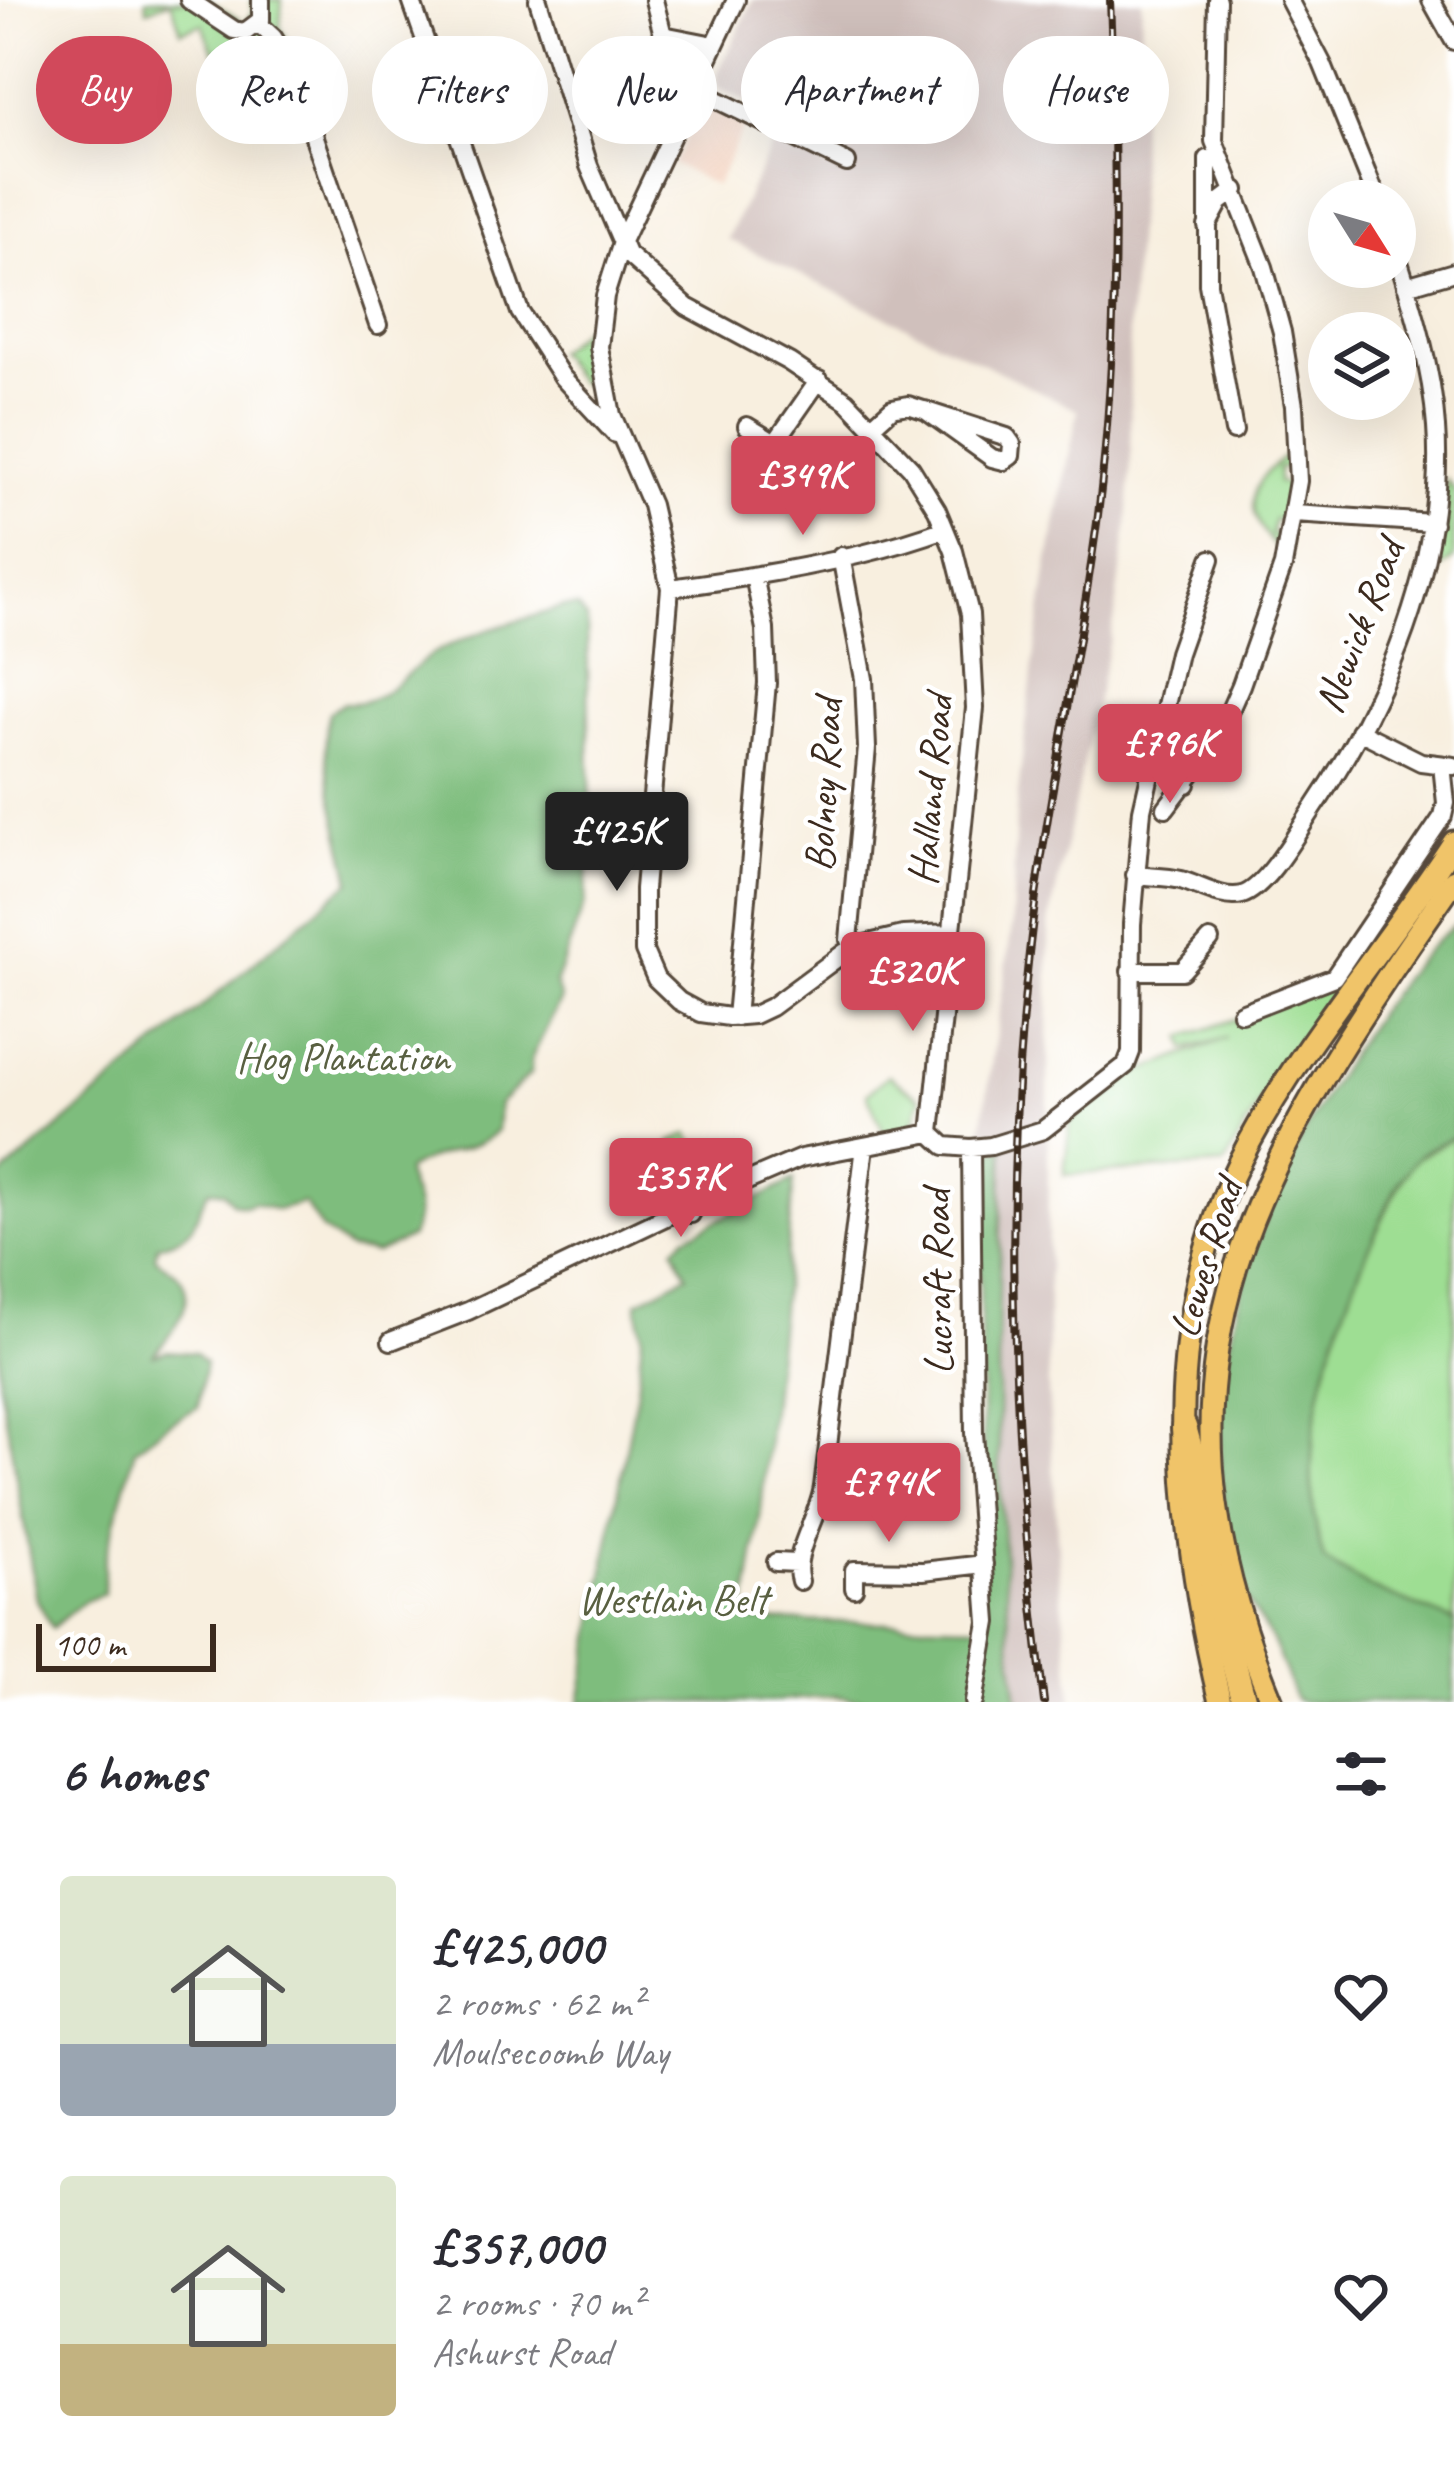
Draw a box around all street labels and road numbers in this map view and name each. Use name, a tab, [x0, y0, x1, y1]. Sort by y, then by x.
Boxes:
street label: Newick Road	[1302, 527, 1419, 720]
street label: Halland Road	[896, 687, 966, 887]
street label: Bolney Road	[793, 691, 855, 873]
street label: Lewes Road	[1157, 1168, 1257, 1344]
street label: Lucraft Road	[909, 1183, 966, 1375]

